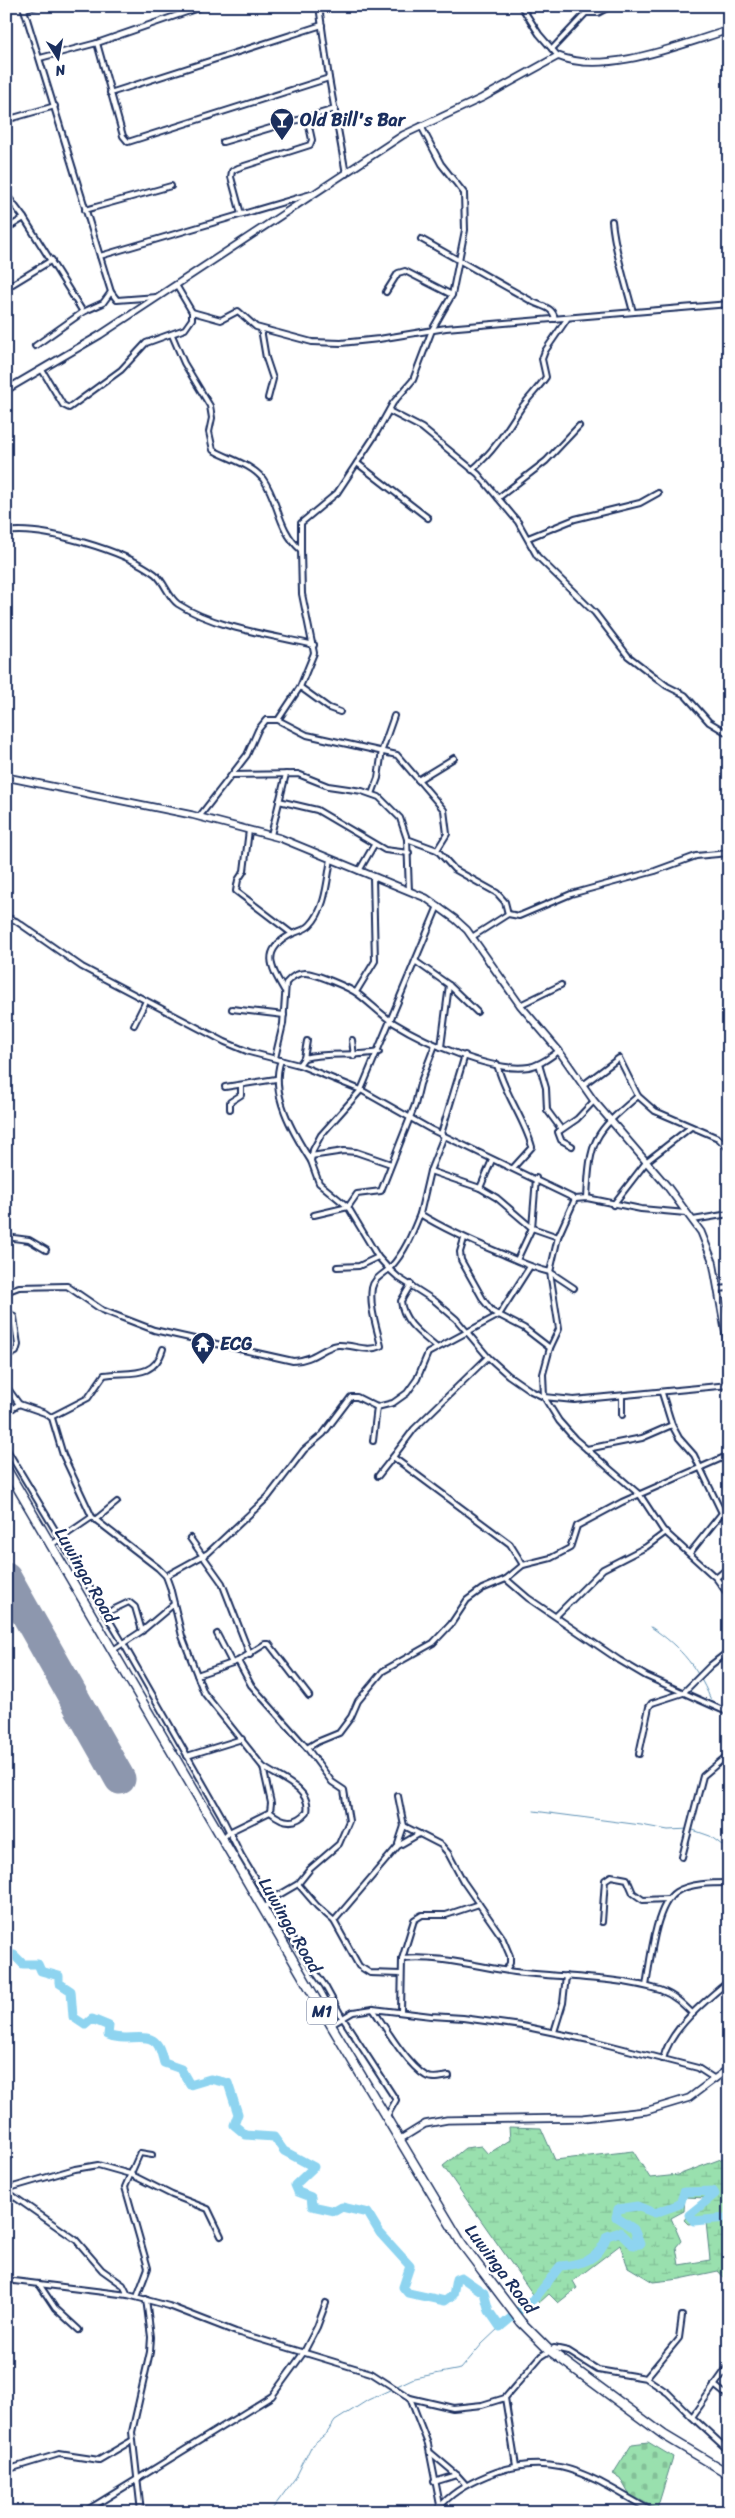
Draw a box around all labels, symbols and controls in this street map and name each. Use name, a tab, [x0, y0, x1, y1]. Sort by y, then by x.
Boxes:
north arrow	[32, 32, 82, 82]
text: N	[53, 57, 69, 84]
place label: Old Bill's Bar	[300, 104, 407, 136]
bar icon: Old Bill's Bar	[269, 107, 295, 141]
place label: ECG	[220, 1328, 252, 1360]
temple icon: ECG	[190, 1331, 216, 1365]
street label: Luwinga Road	[46, 1521, 127, 1630]
street label: Luwinga Road	[250, 1871, 331, 1980]
road number: M1	[307, 1998, 337, 2024]
street label: Luwinga Road	[456, 2217, 547, 2322]

